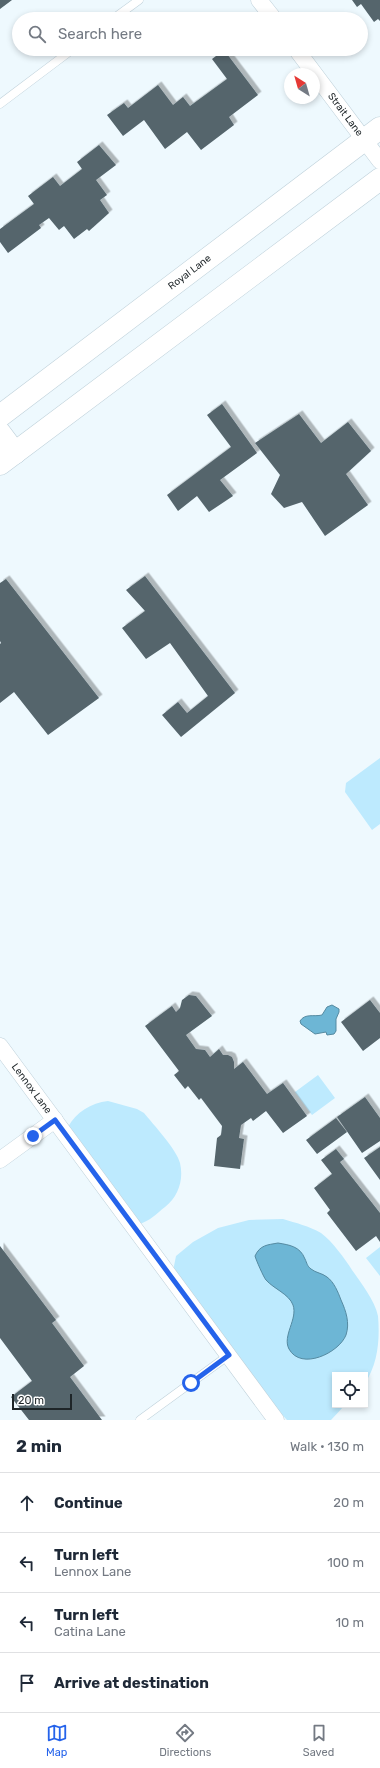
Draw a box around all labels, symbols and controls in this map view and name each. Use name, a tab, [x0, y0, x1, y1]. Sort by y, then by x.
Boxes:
search box	[12, 12, 368, 56]
icon: search	[26, 23, 48, 45]
text: Search here	[58, 25, 142, 43]
north arrow	[284, 68, 320, 104]
street label: Strait Lane	[325, 91, 366, 139]
street label: Royal Lane	[166, 252, 214, 292]
street label: Lennox Lane	[9, 1061, 54, 1116]
route end	[24, 1127, 42, 1145]
map controls	[332, 1372, 368, 1408]
button: locate	[332, 1372, 368, 1408]
route start	[182, 1374, 200, 1392]
scale bar	[12, 1392, 72, 1411]
text: 20 m	[18, 1394, 44, 1407]
text: 2 min	[16, 1436, 62, 1456]
text: Walk · 130 m	[290, 1439, 364, 1454]
icon: ahead	[16, 1492, 38, 1514]
text: Continue	[54, 1494, 123, 1512]
text: 20 m	[333, 1495, 364, 1510]
text: Turn left	[54, 1546, 119, 1564]
icon: left	[16, 1552, 38, 1574]
text: 100 m	[327, 1555, 364, 1570]
text: Lennox Lane	[54, 1564, 131, 1579]
text: Turn left	[54, 1606, 119, 1624]
icon: left	[16, 1612, 38, 1634]
text: 10 m	[335, 1615, 364, 1630]
text: Catina Lane	[54, 1624, 126, 1639]
icon: arrive	[16, 1672, 38, 1694]
text: Arrive at destination	[54, 1674, 209, 1692]
tab: Map	[46, 1722, 68, 1759]
tab: Directions	[159, 1722, 211, 1759]
tab: Saved	[303, 1722, 334, 1759]

